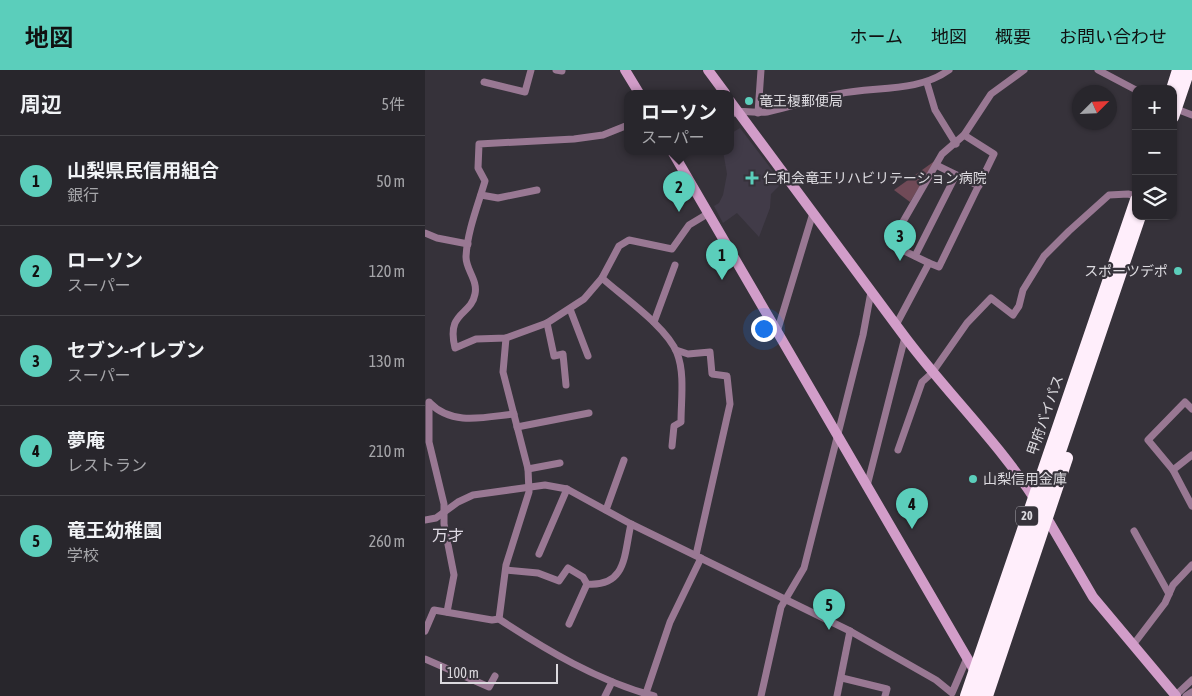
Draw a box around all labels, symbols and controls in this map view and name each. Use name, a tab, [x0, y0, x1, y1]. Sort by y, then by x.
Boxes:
text: 地図	[25, 24, 73, 51]
text: ホーム	[850, 26, 903, 47]
text: 地図	[931, 26, 967, 47]
text: 概要	[995, 26, 1031, 47]
text: お問い合わせ	[1059, 26, 1167, 47]
north arrow	[1072, 85, 1117, 130]
map controls	[1132, 85, 1177, 220]
button: +	[1132, 85, 1177, 130]
popup	[624, 90, 734, 155]
text: 周辺	[20, 92, 62, 116]
place label: 竜王榎郵便局	[759, 93, 843, 109]
text: 5件	[381, 95, 405, 113]
marker: 竜王榎郵便局	[743, 95, 755, 107]
text: ローソン	[641, 101, 717, 123]
text: スーパー	[641, 128, 705, 146]
button: −	[1132, 130, 1177, 175]
text: 山梨県民信用組合	[67, 159, 219, 181]
place label: 仁和会竜王リハビリテーション病院	[763, 170, 987, 186]
pin: 2	[663, 171, 695, 212]
marker: 仁和会竜王リハビリテーション病院	[745, 171, 759, 185]
text: 1	[32, 172, 40, 190]
text: 50 m	[376, 172, 405, 190]
button: layers	[1132, 175, 1177, 220]
text: 銀行	[67, 186, 99, 204]
pin: 3	[884, 220, 916, 261]
pin: 1	[706, 239, 738, 280]
text: ローソン	[67, 249, 143, 271]
text: 2	[32, 262, 40, 280]
text: 120 m	[369, 262, 405, 280]
place label: スポーツデポ	[1084, 263, 1168, 279]
marker: スポーツデポ	[1172, 265, 1184, 277]
text: スーパー	[67, 276, 131, 294]
your location	[751, 316, 777, 342]
text: セブン-イレブン	[67, 339, 205, 361]
text: 3	[32, 352, 40, 370]
text: 130 m	[369, 352, 405, 370]
text: スーパー	[67, 366, 131, 384]
street label: 甲府バイパス	[1024, 373, 1066, 457]
text: 夢庵	[67, 429, 105, 451]
text: 4	[32, 442, 40, 460]
text: 210 m	[369, 442, 405, 460]
text: レストラン	[67, 456, 147, 474]
place label: 山梨信用金庫	[983, 471, 1067, 487]
marker: 山梨信用金庫	[967, 473, 979, 485]
pin: 4	[896, 488, 928, 529]
road number: 20	[1016, 506, 1038, 526]
text: 竜王幼稚園	[67, 519, 162, 541]
district label: 万才	[432, 526, 464, 544]
text: 5	[32, 532, 40, 550]
text: 260 m	[369, 532, 405, 550]
text: 学校	[67, 546, 99, 564]
pin: 5	[813, 589, 845, 630]
scale bar	[440, 661, 557, 684]
text: 100 m	[447, 665, 479, 681]

